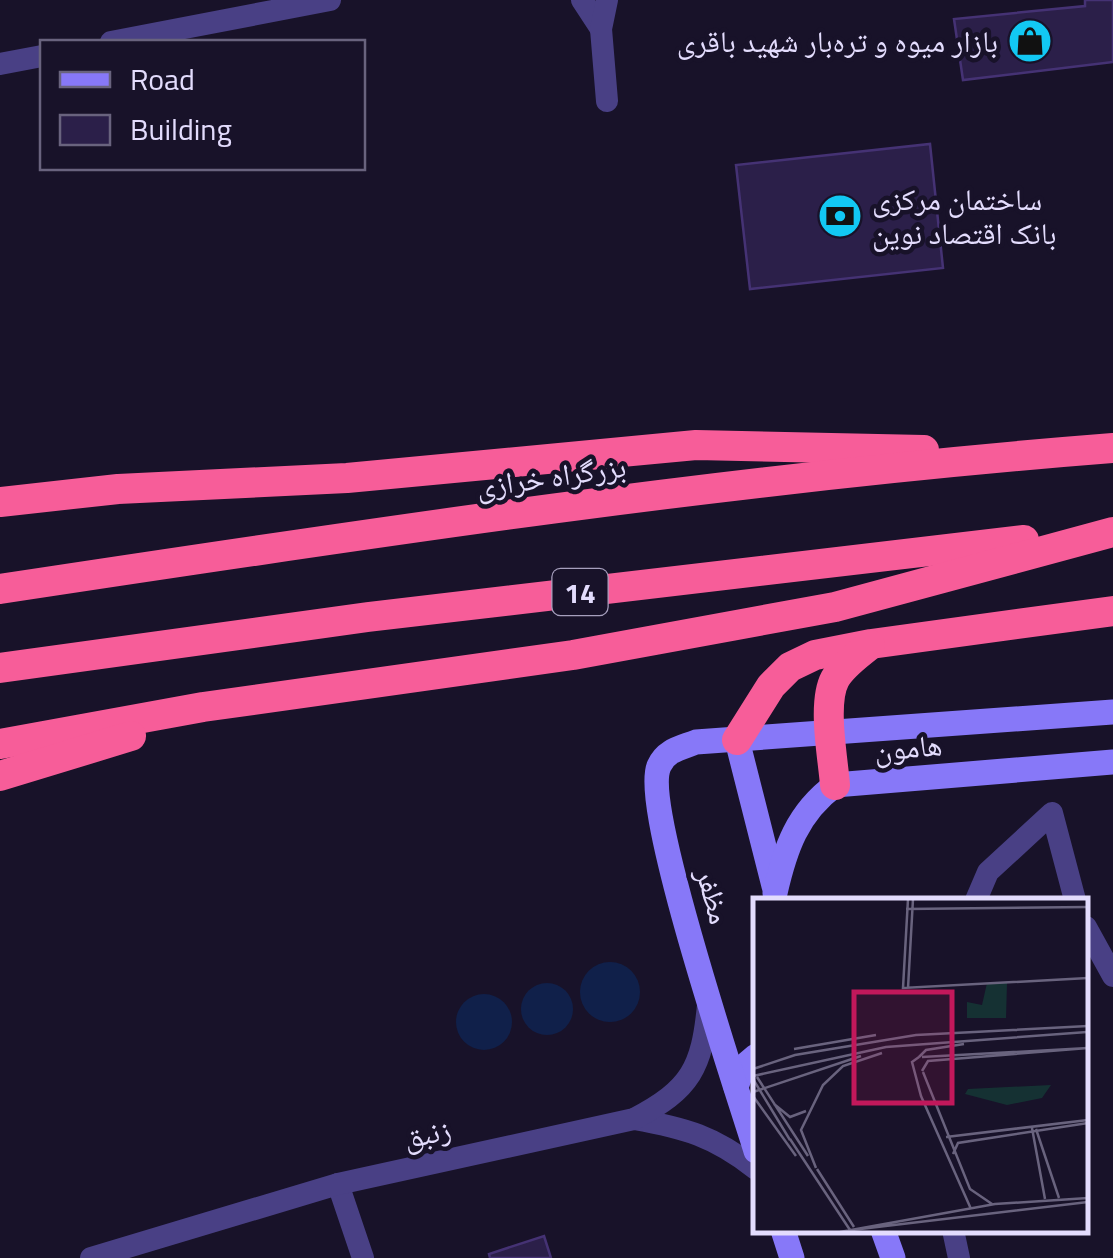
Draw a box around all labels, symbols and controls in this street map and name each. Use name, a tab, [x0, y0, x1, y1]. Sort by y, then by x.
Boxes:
place label: بازار میوه و تره‌بار شهید باقری	[677, 18, 998, 64]
shop icon: بازار میوه و تره‌بار شهید باقری	[1007, 18, 1053, 64]
legend	[40, 40, 365, 170]
text: Road	[130, 56, 195, 102]
text: Building	[130, 106, 232, 152]
place label: ساختمان مرکزی بانک اقتصاد نوین	[872, 176, 1057, 256]
bank icon: ساختمان مرکزی بانک اقتصاد نوین	[817, 193, 863, 239]
street label: بزرگراه خرازی	[473, 443, 629, 509]
road number: 14	[552, 569, 608, 615]
street label: هامون	[872, 721, 944, 773]
street label: مظفر	[684, 862, 743, 929]
inset map	[753, 898, 1088, 1233]
street label: زنبق	[399, 1106, 455, 1160]

